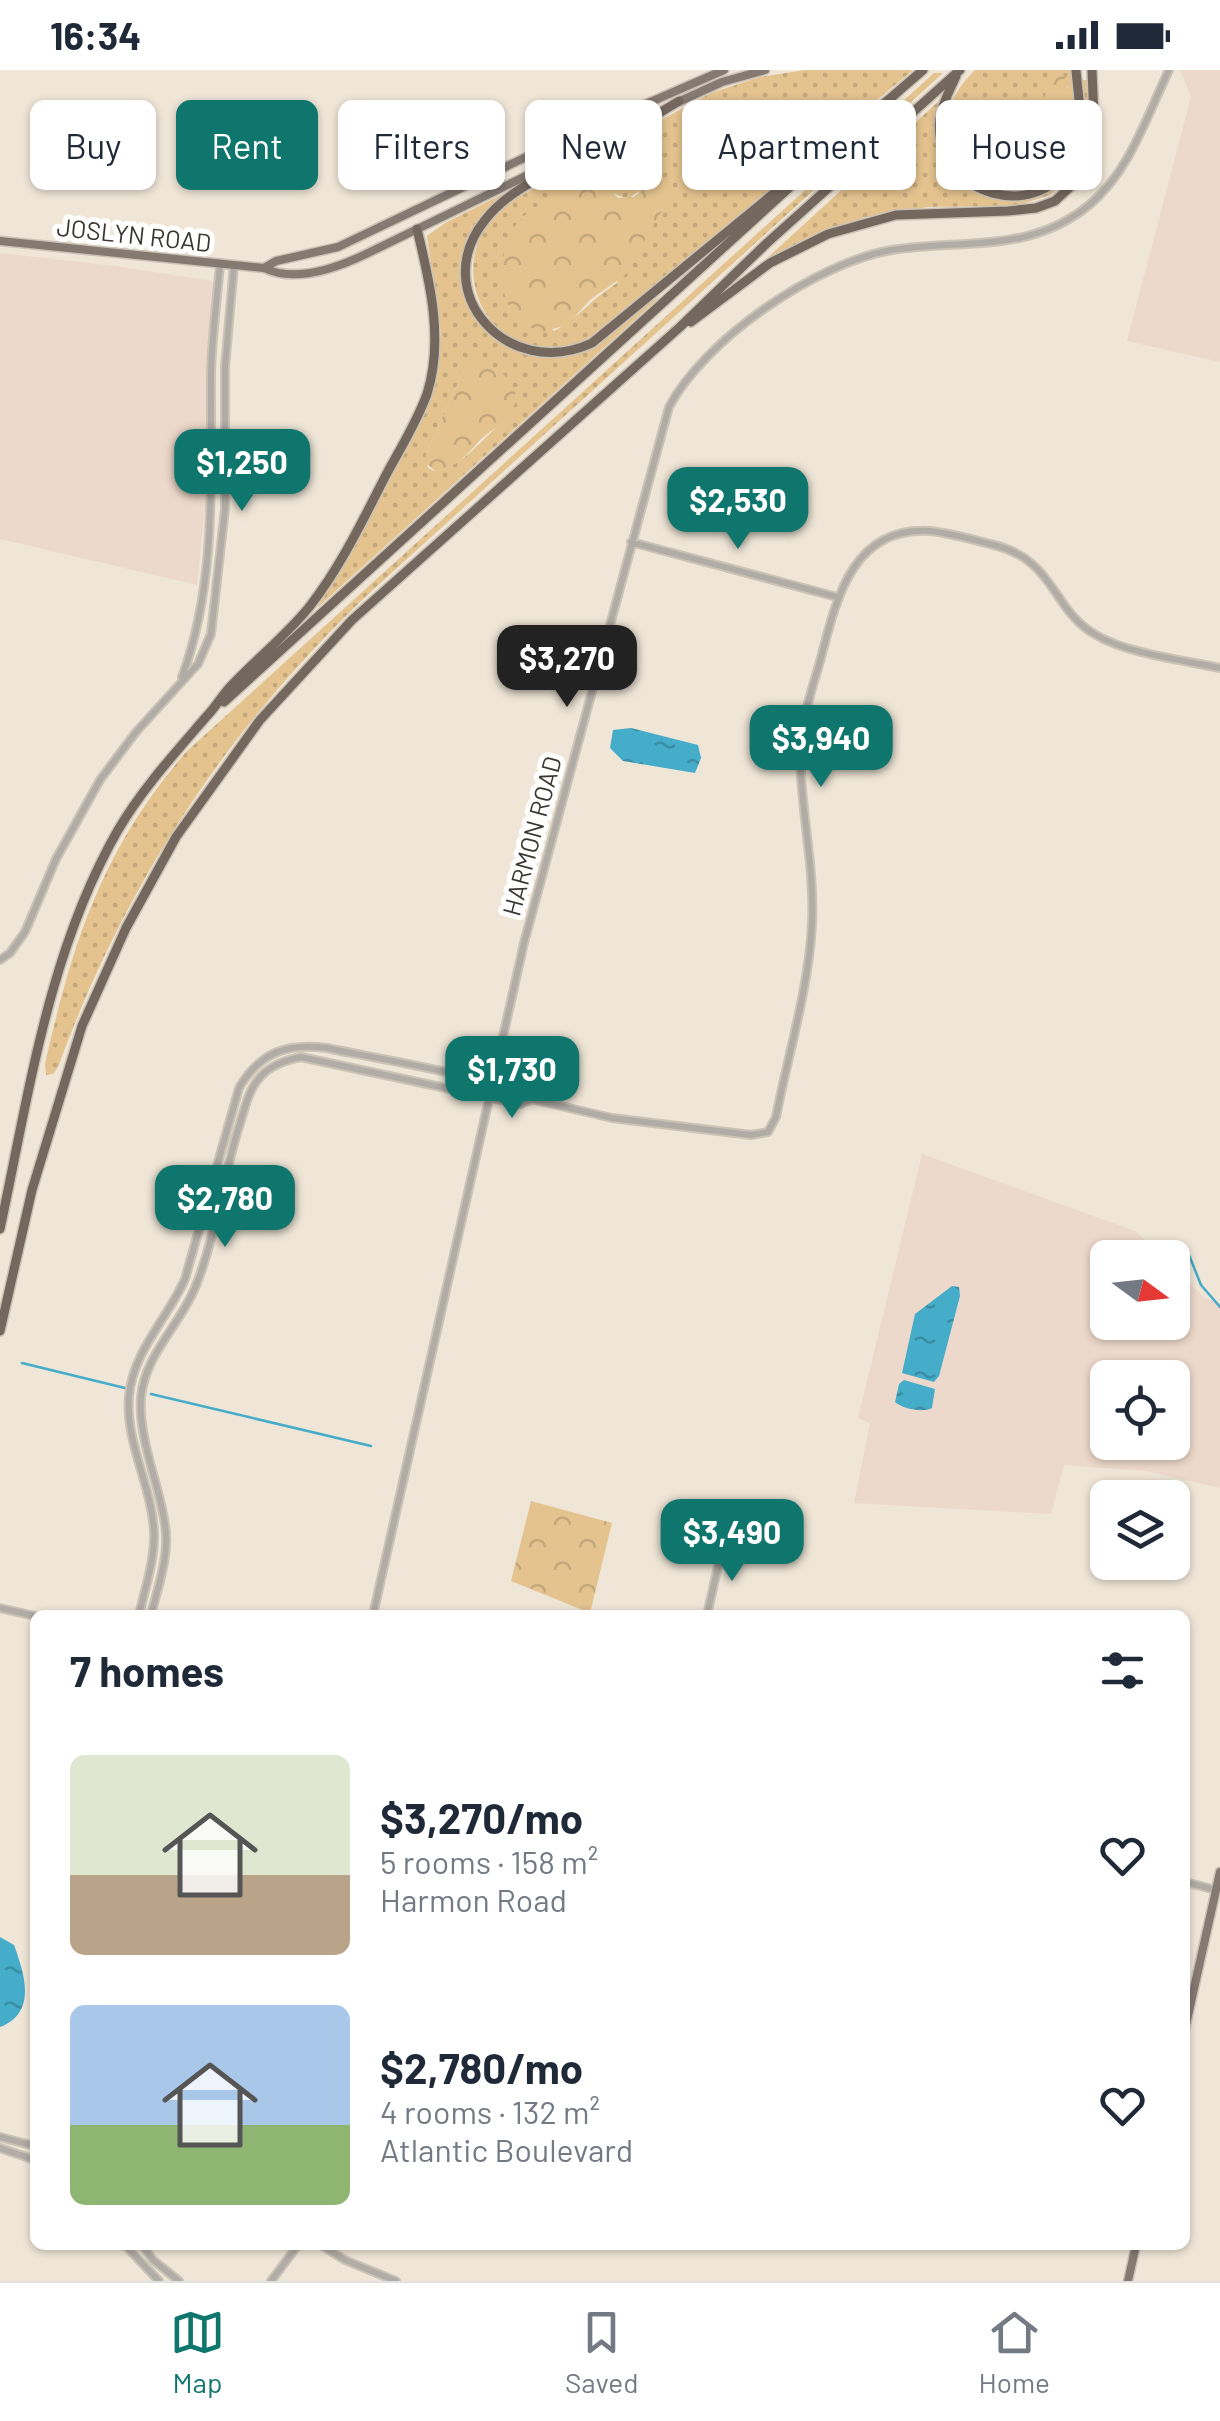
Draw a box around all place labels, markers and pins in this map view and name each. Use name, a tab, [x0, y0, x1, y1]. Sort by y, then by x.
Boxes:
pin: $1,250	[161, 429, 323, 514]
pin: $2,530	[657, 467, 819, 552]
pin: $3,270	[486, 625, 648, 710]
pin: $3,940	[740, 705, 902, 790]
pin: $1,730	[431, 1036, 593, 1121]
pin: $2,780	[144, 1165, 306, 1250]
pin: $3,490	[651, 1499, 813, 1584]

